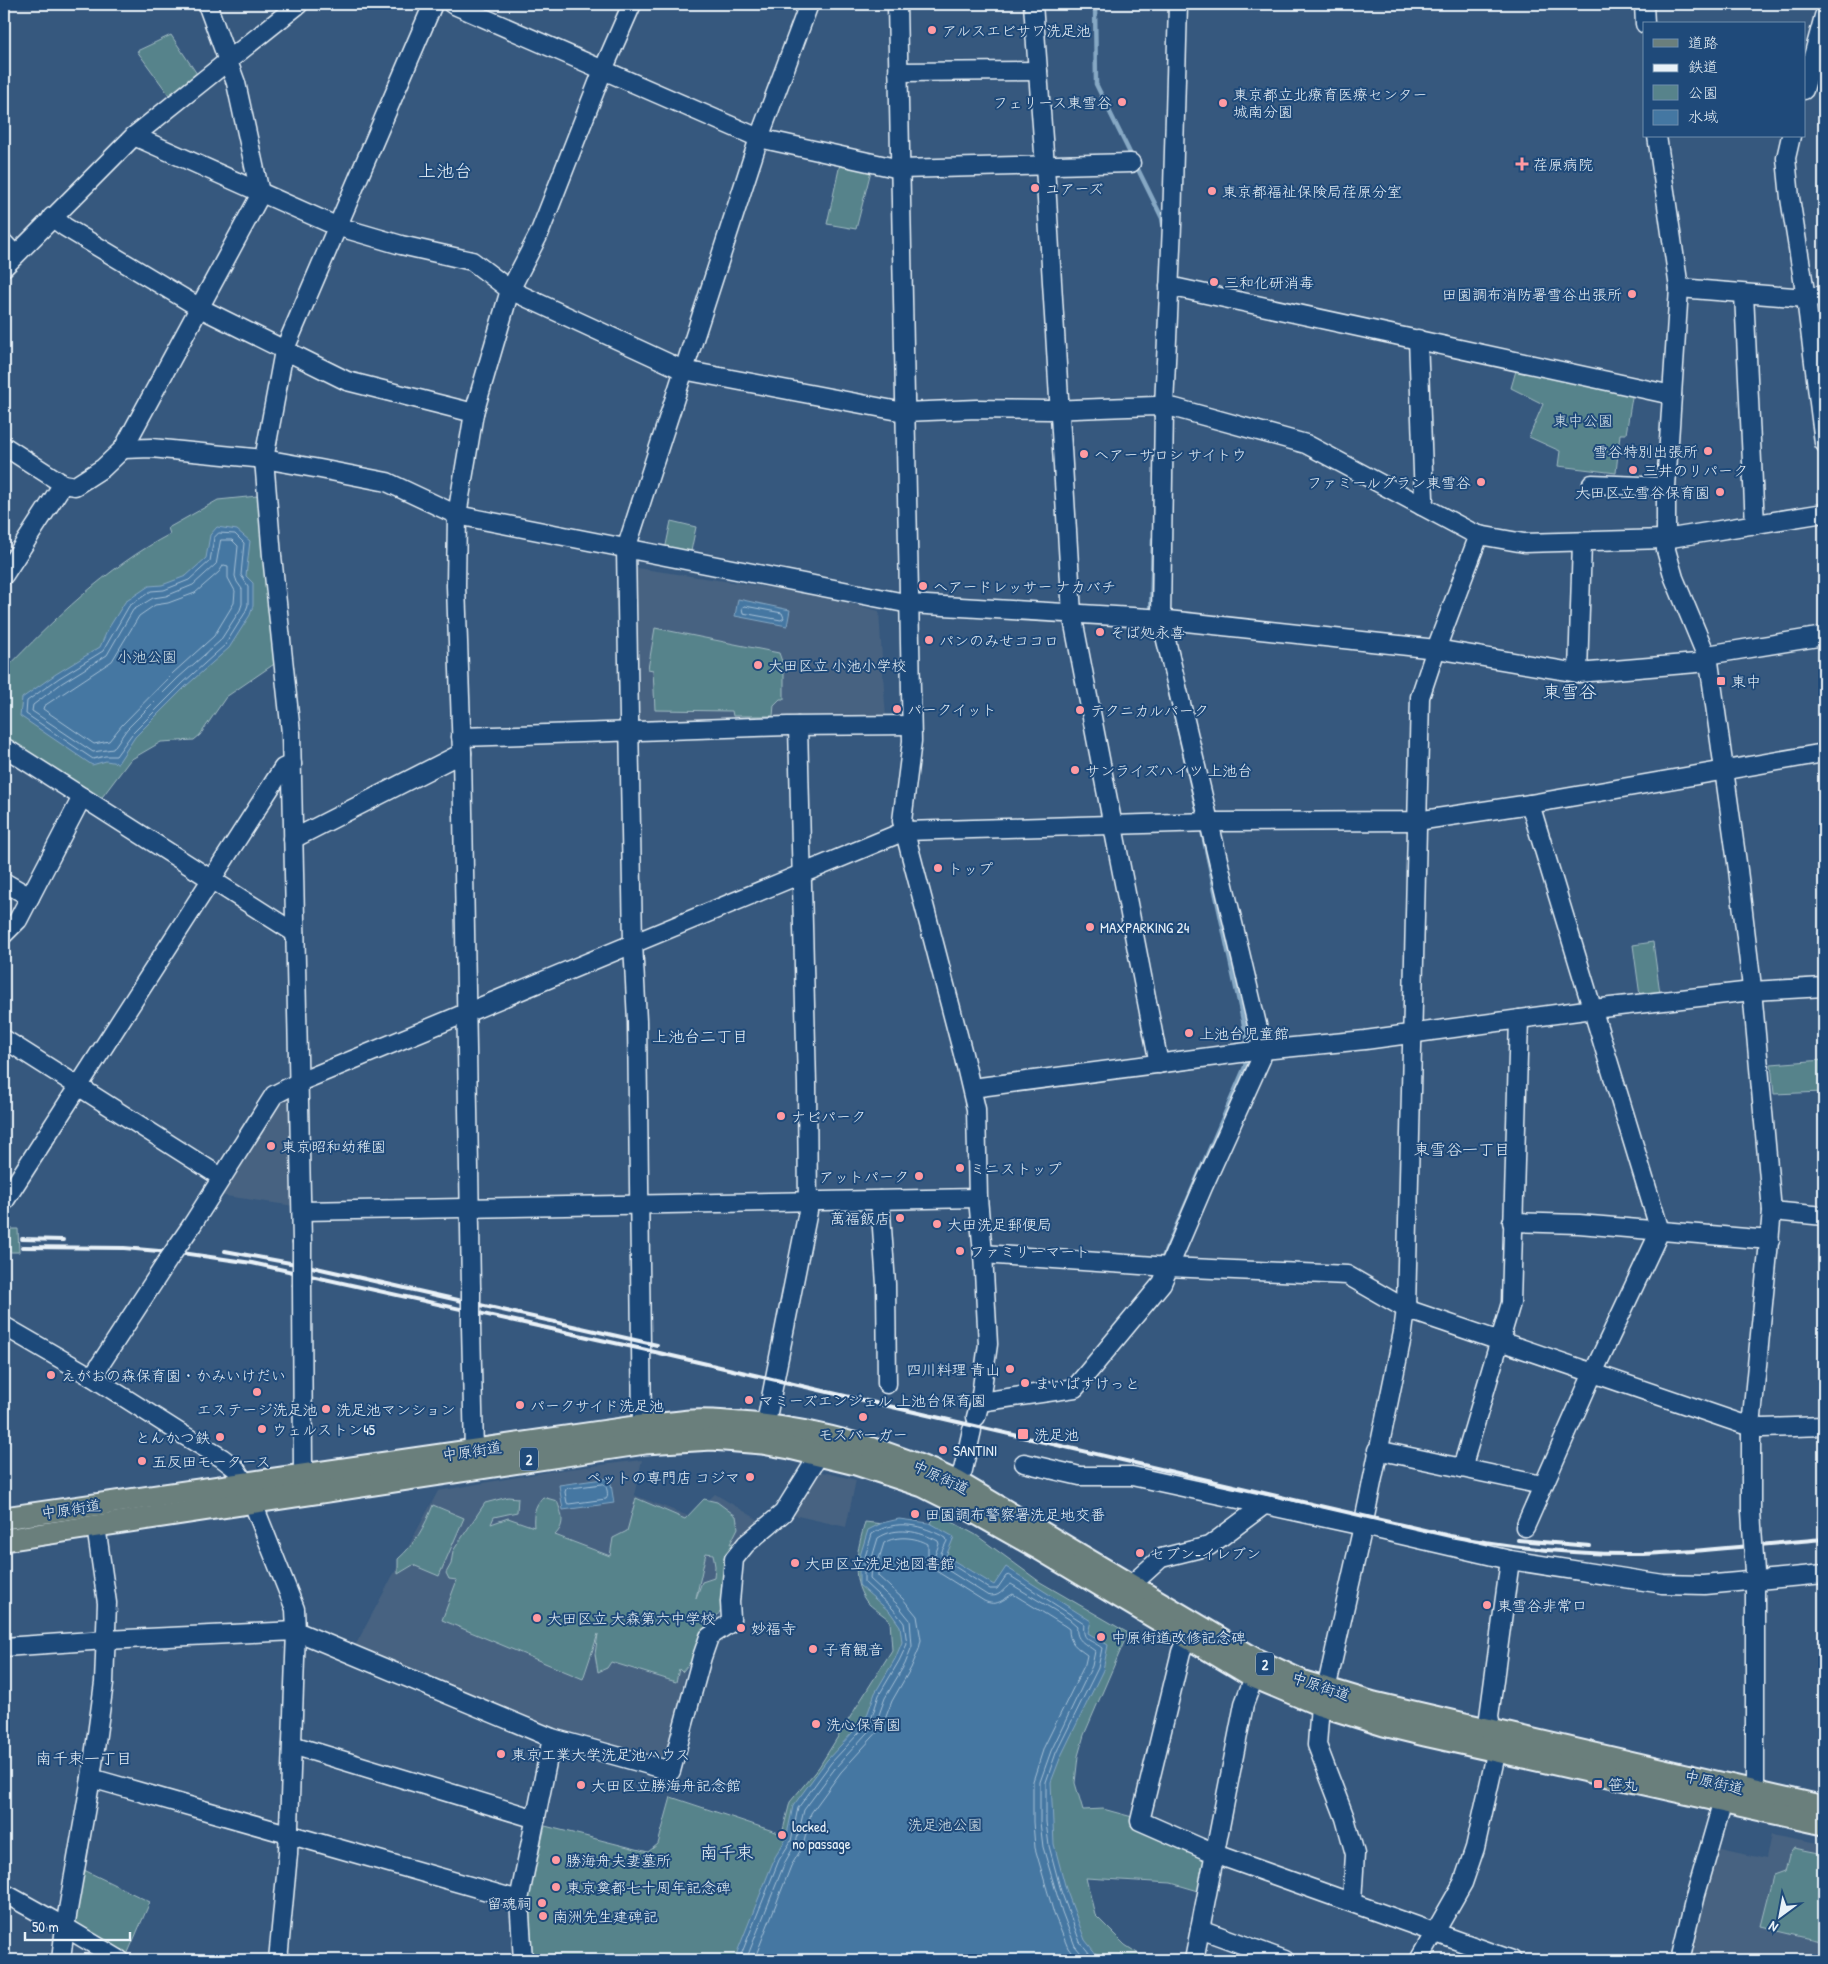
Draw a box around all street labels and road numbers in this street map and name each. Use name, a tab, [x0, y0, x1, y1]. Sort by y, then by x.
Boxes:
street label: 中原街道	[441, 1436, 503, 1466]
road number: 2	[520, 1448, 538, 1470]
street label: 中原街道	[909, 1455, 973, 1499]
street label: 中原街道	[40, 1494, 102, 1524]
road number: 2	[1256, 1652, 1274, 1676]
street label: 中原街道	[1289, 1666, 1353, 1706]
street label: 中原街道	[1682, 1765, 1746, 1799]

